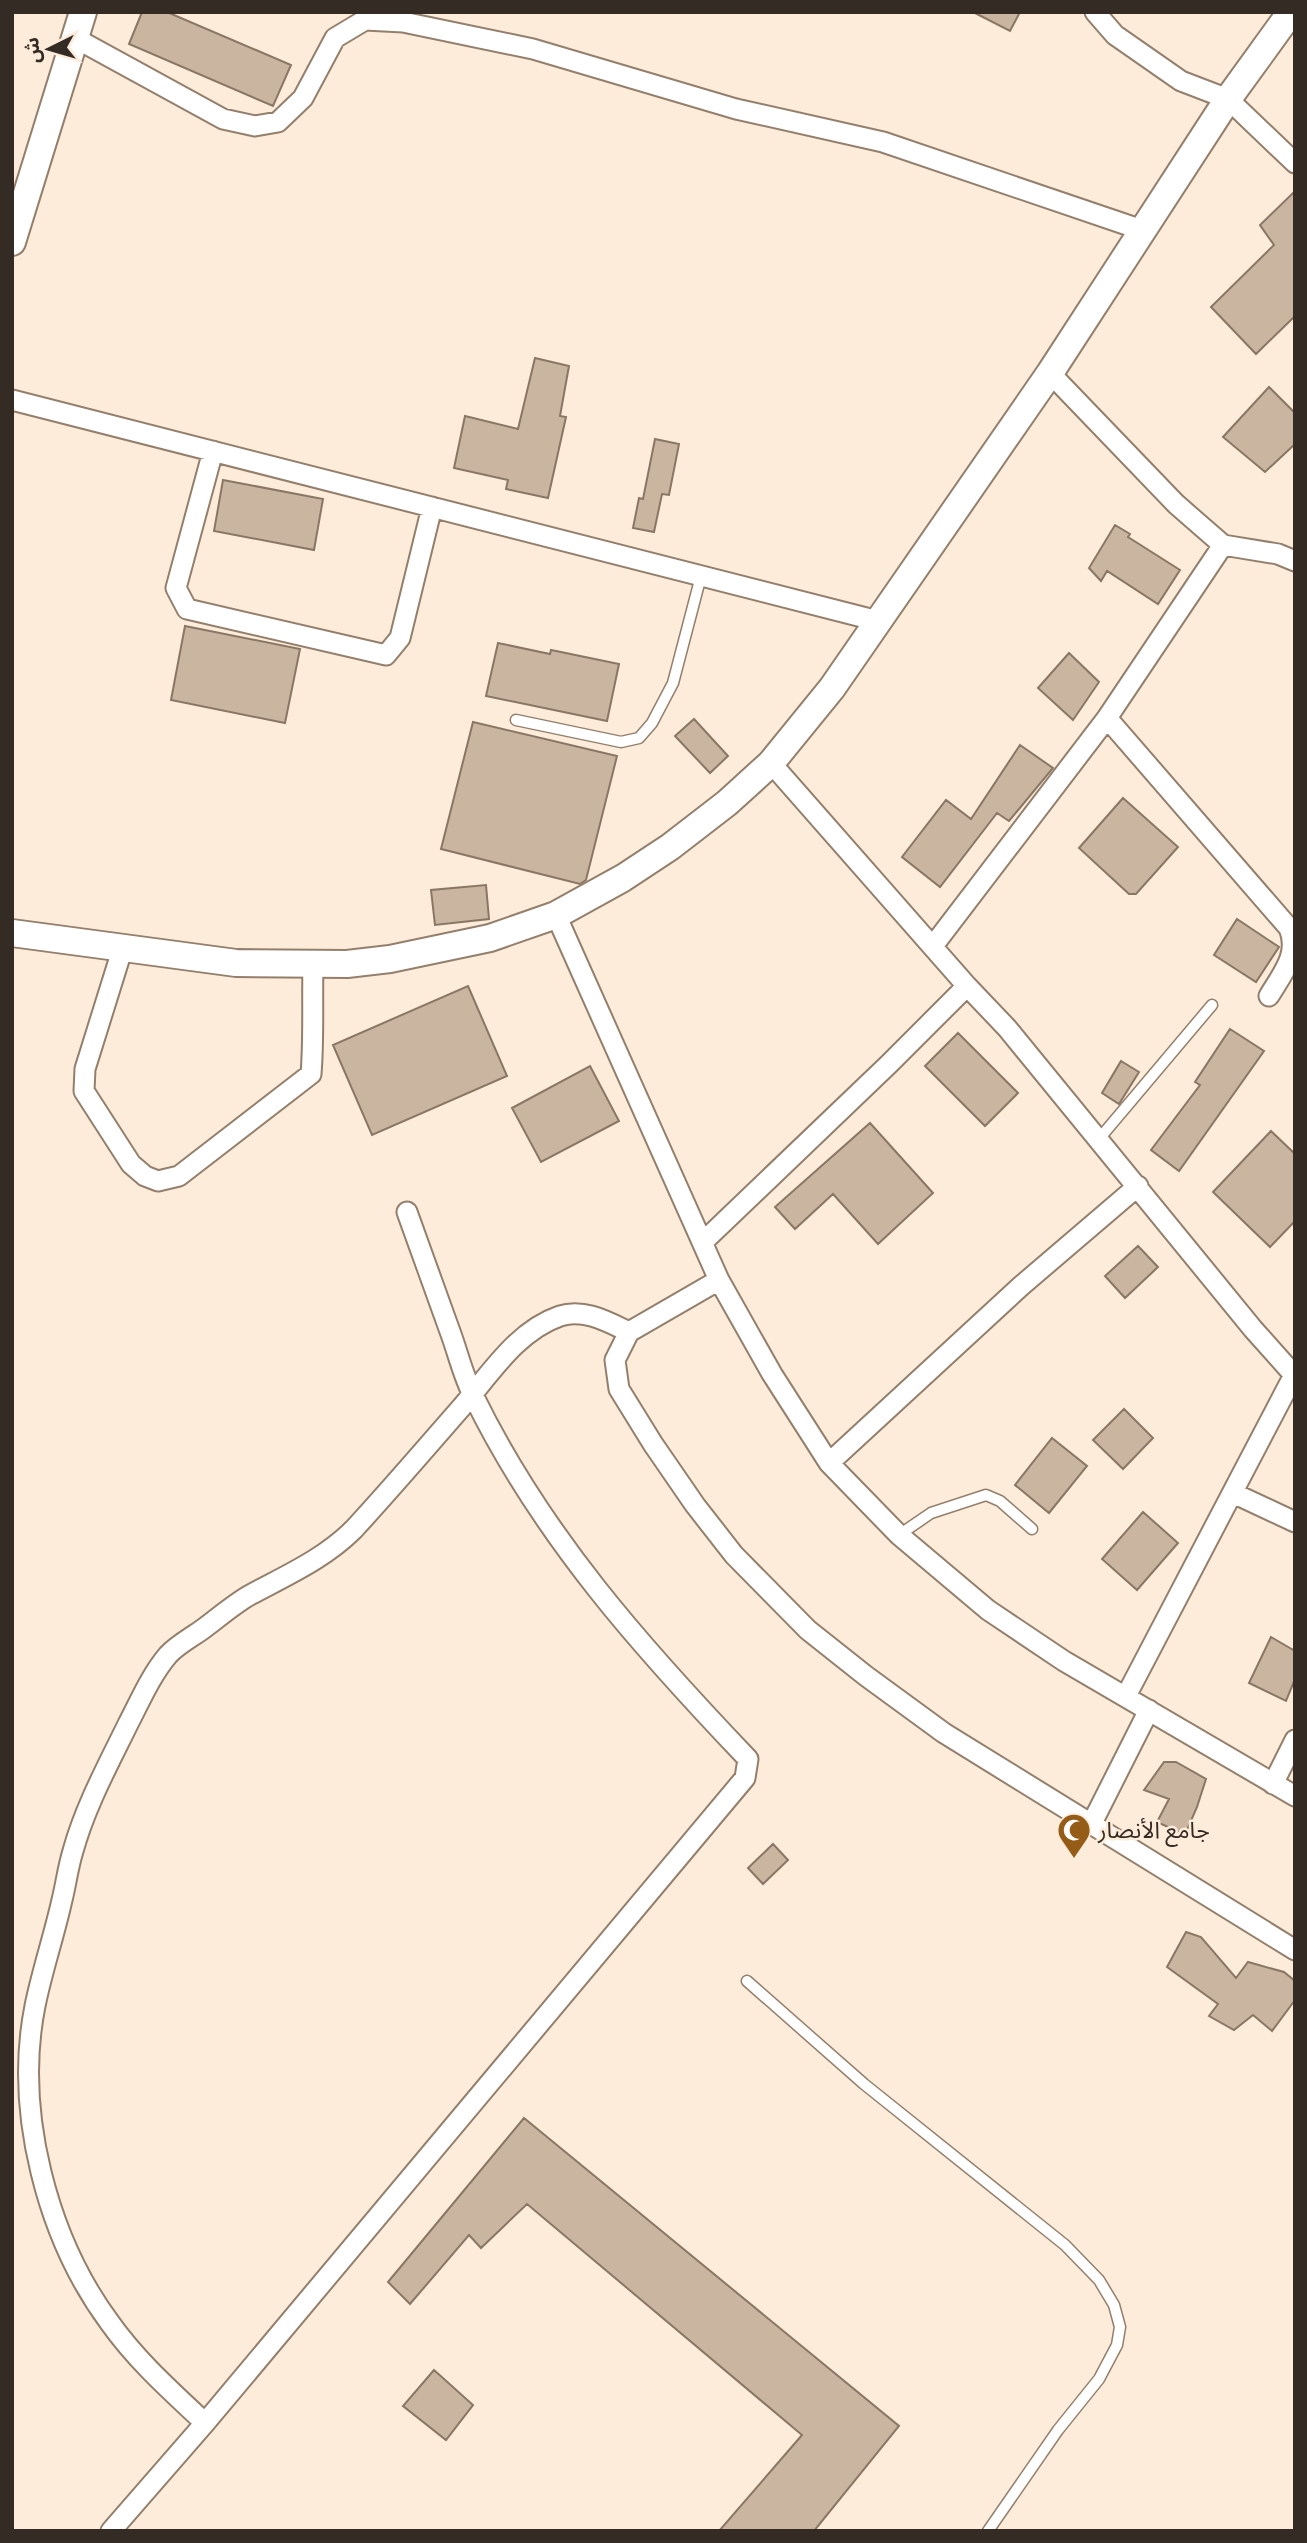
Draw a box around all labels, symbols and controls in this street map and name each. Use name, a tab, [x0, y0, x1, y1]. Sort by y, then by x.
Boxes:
north arrow	[14, 14, 84, 84]
text: ش	[20, 37, 44, 64]
mosque icon: جامع الأنصار	[1055, 1811, 1093, 1860]
place label: جامع الأنصار	[1097, 1817, 1210, 1847]

